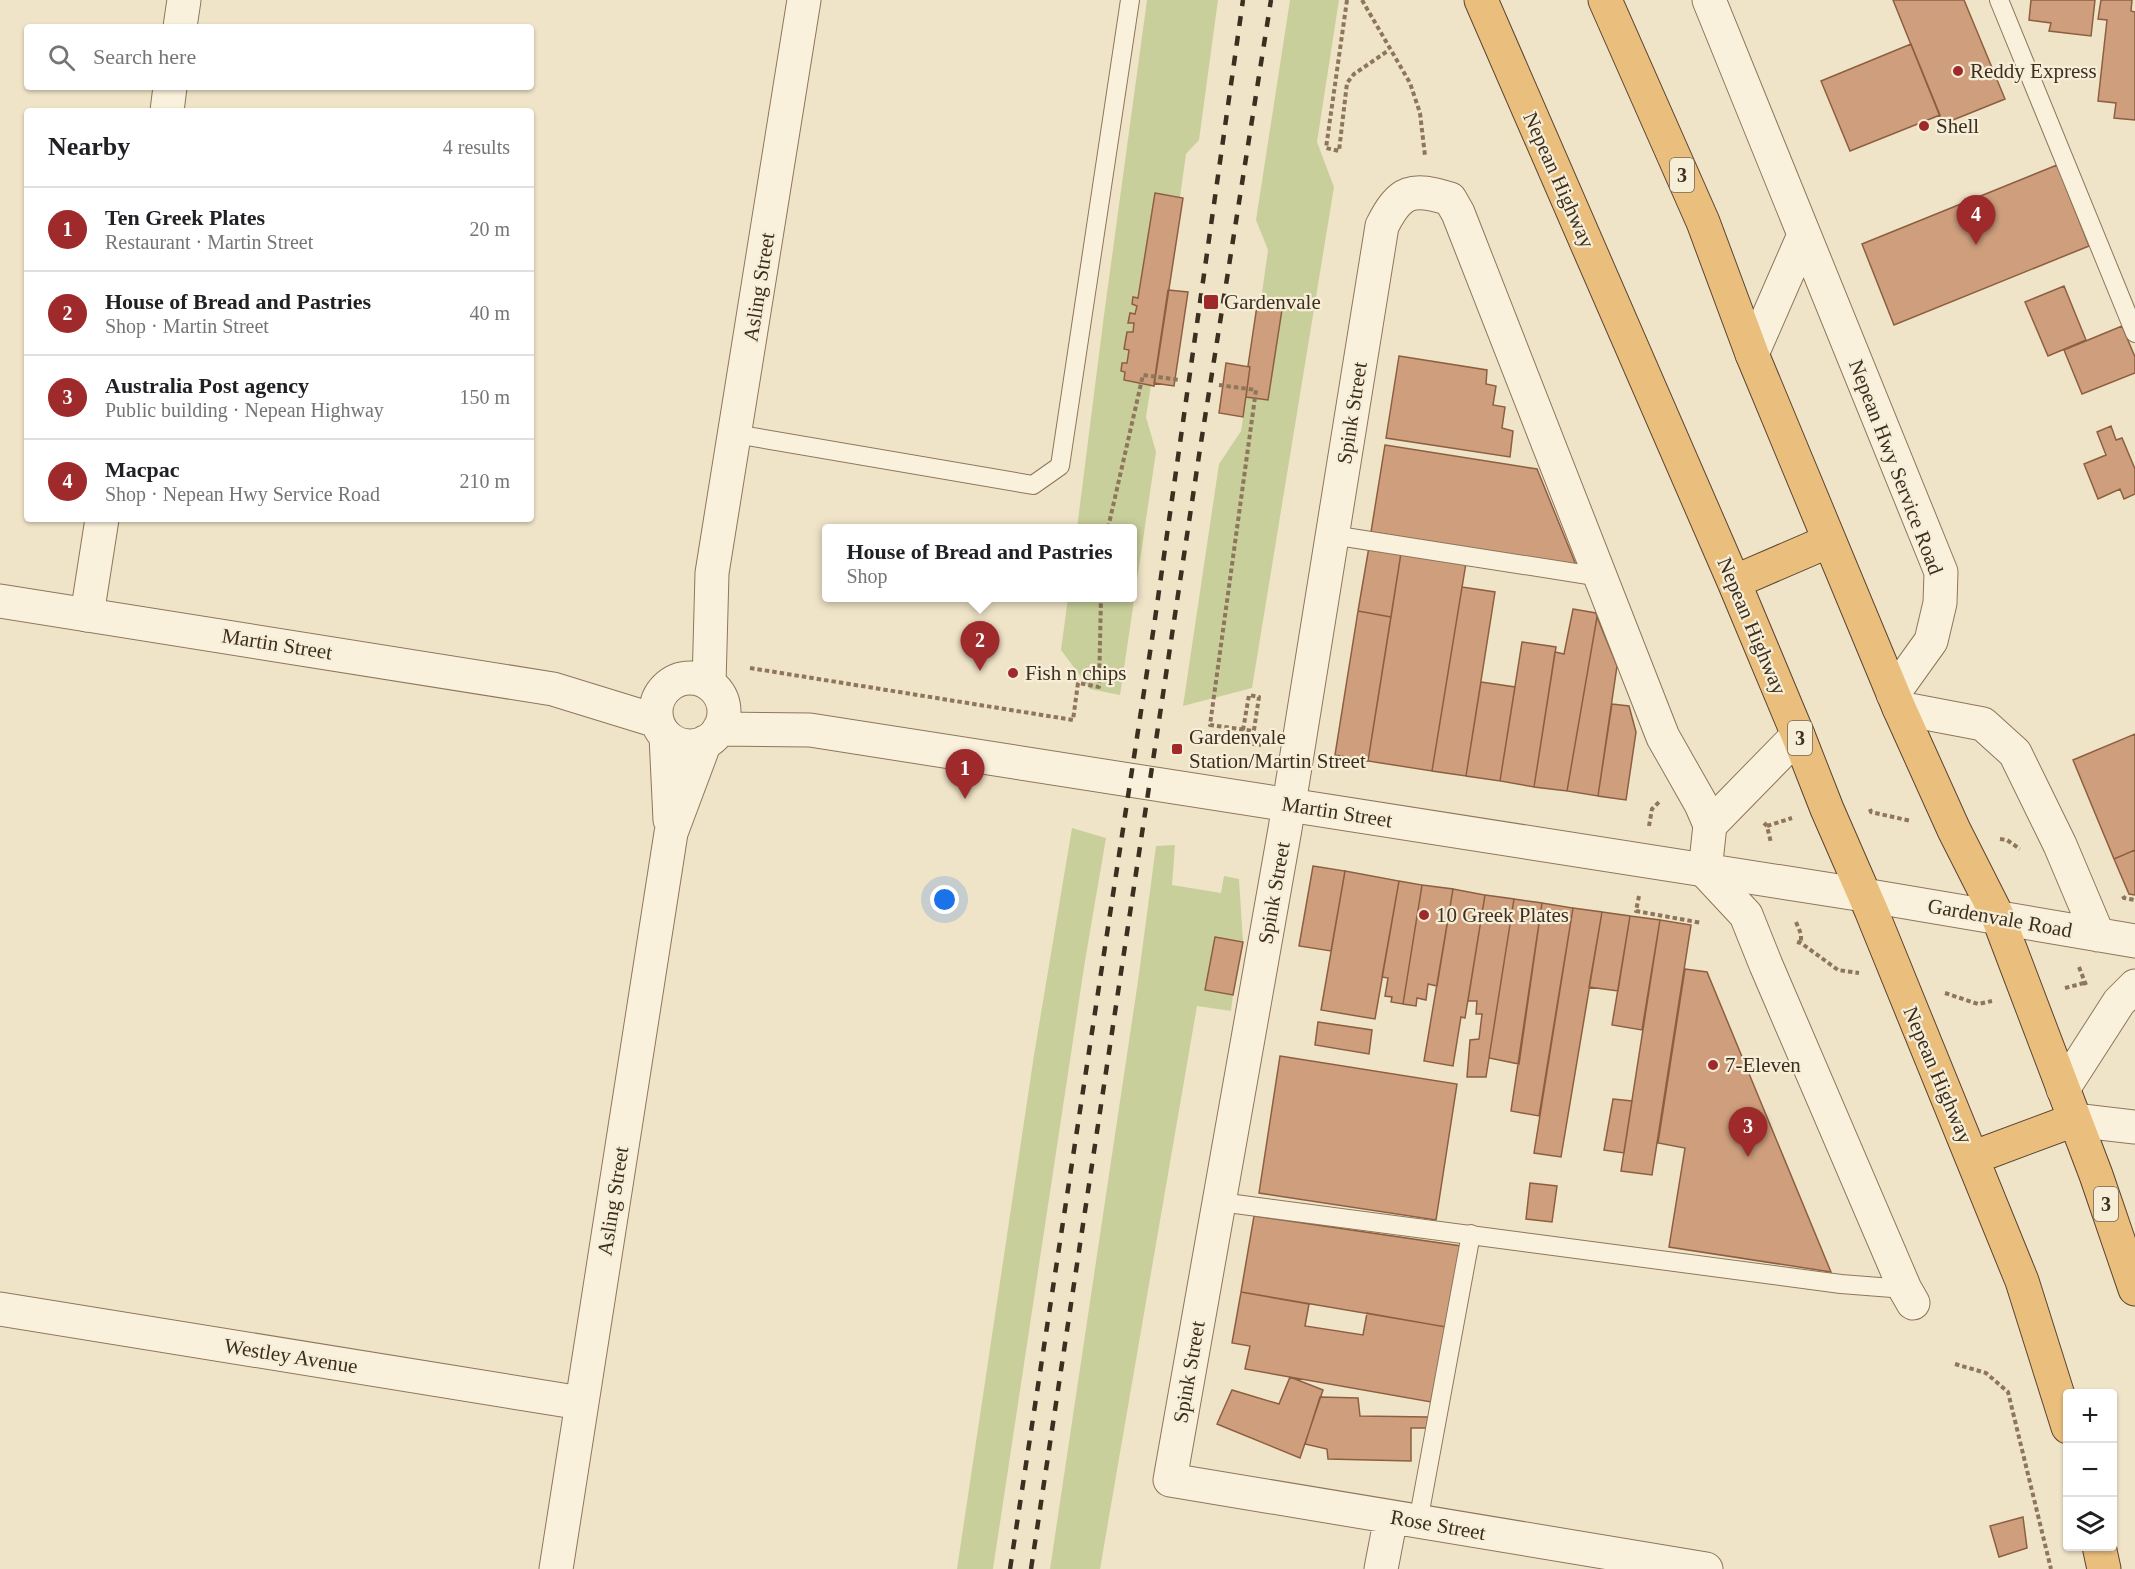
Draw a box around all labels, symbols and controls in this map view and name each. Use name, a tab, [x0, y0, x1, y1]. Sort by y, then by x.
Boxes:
search box	[24, 24, 534, 90]
icon: search	[45, 41, 78, 74]
text: Search here	[93, 44, 196, 69]
place label: Reddy Express	[1970, 59, 2097, 83]
marker: Reddy Express	[1951, 64, 1965, 78]
street label: Nepean Highway	[1518, 108, 1600, 252]
place label: Shell	[1936, 114, 1979, 138]
marker: Shell	[1917, 119, 1931, 133]
text: Nearby	[48, 132, 130, 161]
text: 4 results	[443, 136, 510, 158]
road number: 3	[1670, 158, 1694, 192]
pin: 4	[1956, 196, 1996, 245]
text: Ten Greek Plates	[105, 205, 265, 230]
text: 1	[63, 218, 73, 240]
text: 20 m	[469, 218, 510, 240]
text: Restaurant · Martin Street	[105, 231, 313, 253]
street label: Asling Street	[739, 231, 780, 343]
text: House of Bread and Pastries	[105, 289, 371, 314]
place label: Gardenvale	[1224, 290, 1321, 314]
marker: Gardenvale	[1202, 293, 1220, 311]
text: 2	[63, 302, 73, 324]
text: 40 m	[469, 302, 510, 324]
text: Shop · Martin Street	[105, 315, 269, 337]
street label: Nepean Hwy Service Road	[1844, 356, 1948, 578]
street label: Spink Street	[1332, 360, 1372, 466]
text: Australia Post agency	[105, 373, 309, 398]
text: 3	[63, 386, 73, 408]
text: 150 m	[459, 386, 510, 408]
text: Public building · Nepean Highway	[105, 399, 384, 421]
text: Macpac	[105, 457, 180, 482]
text: 4	[63, 470, 73, 492]
text: 210 m	[459, 470, 510, 492]
text: Shop · Nepean Hwy Service Road	[105, 483, 380, 505]
popup	[822, 524, 1137, 602]
text: House of Bread and Pastries	[846, 539, 1113, 564]
street label: Nepean Highway	[1712, 554, 1792, 699]
text: Shop	[846, 565, 888, 587]
pin: 2	[960, 622, 1000, 671]
street label: Martin Street	[220, 623, 334, 665]
place label: Fish n chips	[1025, 661, 1127, 685]
marker: Fish n chips	[1006, 666, 1020, 680]
road number: 3	[1788, 721, 1812, 755]
place label: Gardenvale Station/Martin Street	[1189, 725, 1366, 773]
marker: Gardenvale Station/Martin Street	[1170, 742, 1184, 756]
pin: 1	[946, 750, 984, 799]
street label: Martin Street	[1280, 791, 1394, 833]
street label: Spink Street	[1253, 840, 1295, 946]
your location	[930, 885, 959, 914]
street label: Gardenvale Road	[1926, 893, 2075, 943]
place label: 10 Greek Plates	[1436, 903, 1569, 927]
marker: 10 Greek Plates	[1417, 908, 1431, 922]
street label: Nepean Highway	[1898, 1003, 1978, 1148]
place label: 7-Eleven	[1725, 1053, 1801, 1077]
marker: 7-Eleven	[1706, 1058, 1720, 1072]
pin: 3	[1728, 1108, 1768, 1157]
street label: Asling Street	[593, 1145, 634, 1257]
road number: 3	[2094, 1187, 2118, 1221]
street label: Spink Street	[1168, 1319, 1210, 1425]
street label: Westley Avenue	[222, 1334, 360, 1378]
map controls	[2063, 1389, 2117, 1551]
button: +	[2063, 1389, 2117, 1443]
button: −	[2063, 1443, 2117, 1497]
button: layers	[2063, 1497, 2117, 1551]
street label: Rose Street	[1389, 1505, 1488, 1545]

